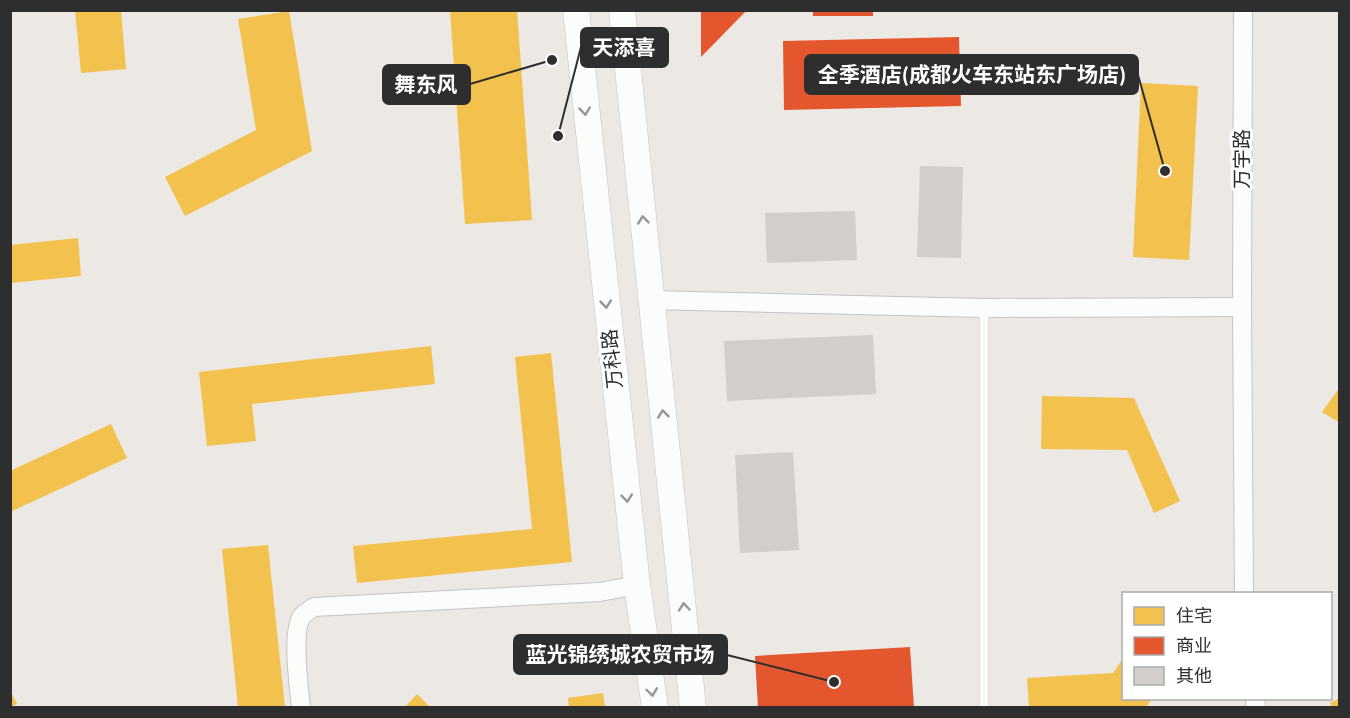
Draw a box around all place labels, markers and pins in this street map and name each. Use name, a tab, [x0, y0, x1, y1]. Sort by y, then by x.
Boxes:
callout: 天添喜	[581, 28, 668, 67]
callout: 全季酒店(成都火车东站东广场店)	[805, 55, 1138, 94]
callout: 舞东风	[383, 65, 470, 104]
callout: 蓝光锦绣城农贸市场	[514, 635, 727, 674]

